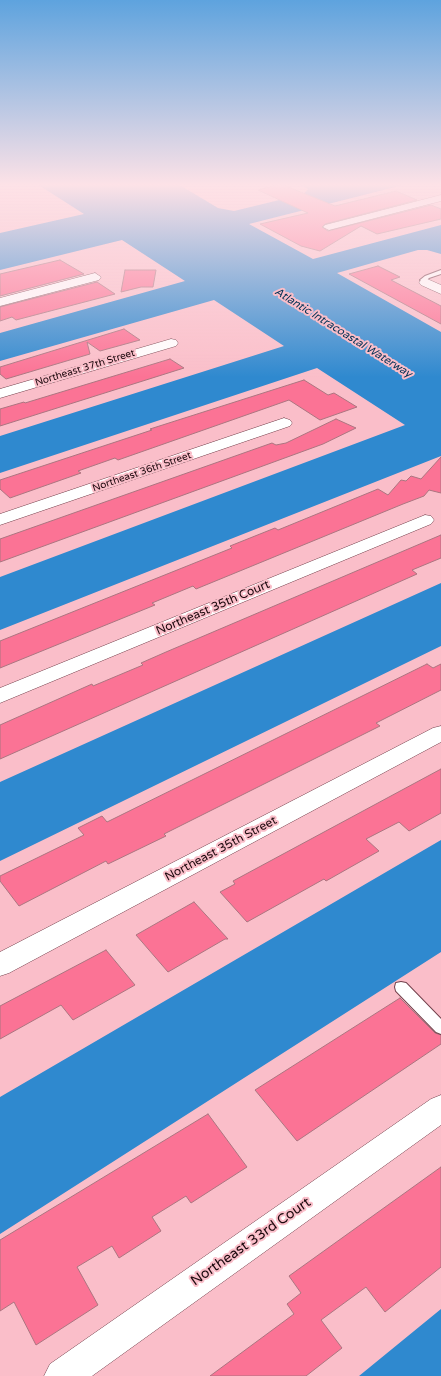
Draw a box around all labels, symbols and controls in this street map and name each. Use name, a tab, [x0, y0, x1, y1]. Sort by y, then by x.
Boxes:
water label: Atlantic Intracoastal Waterway	[272, 285, 414, 381]
street label: Northeast 37th Street	[34, 347, 136, 389]
street label: Northeast 36th Street	[91, 449, 193, 495]
street label: Northeast 35th Court	[154, 577, 272, 639]
street label: Northeast 35th Street	[163, 813, 279, 885]
street label: Northeast 33rd Court	[188, 1194, 314, 1290]

